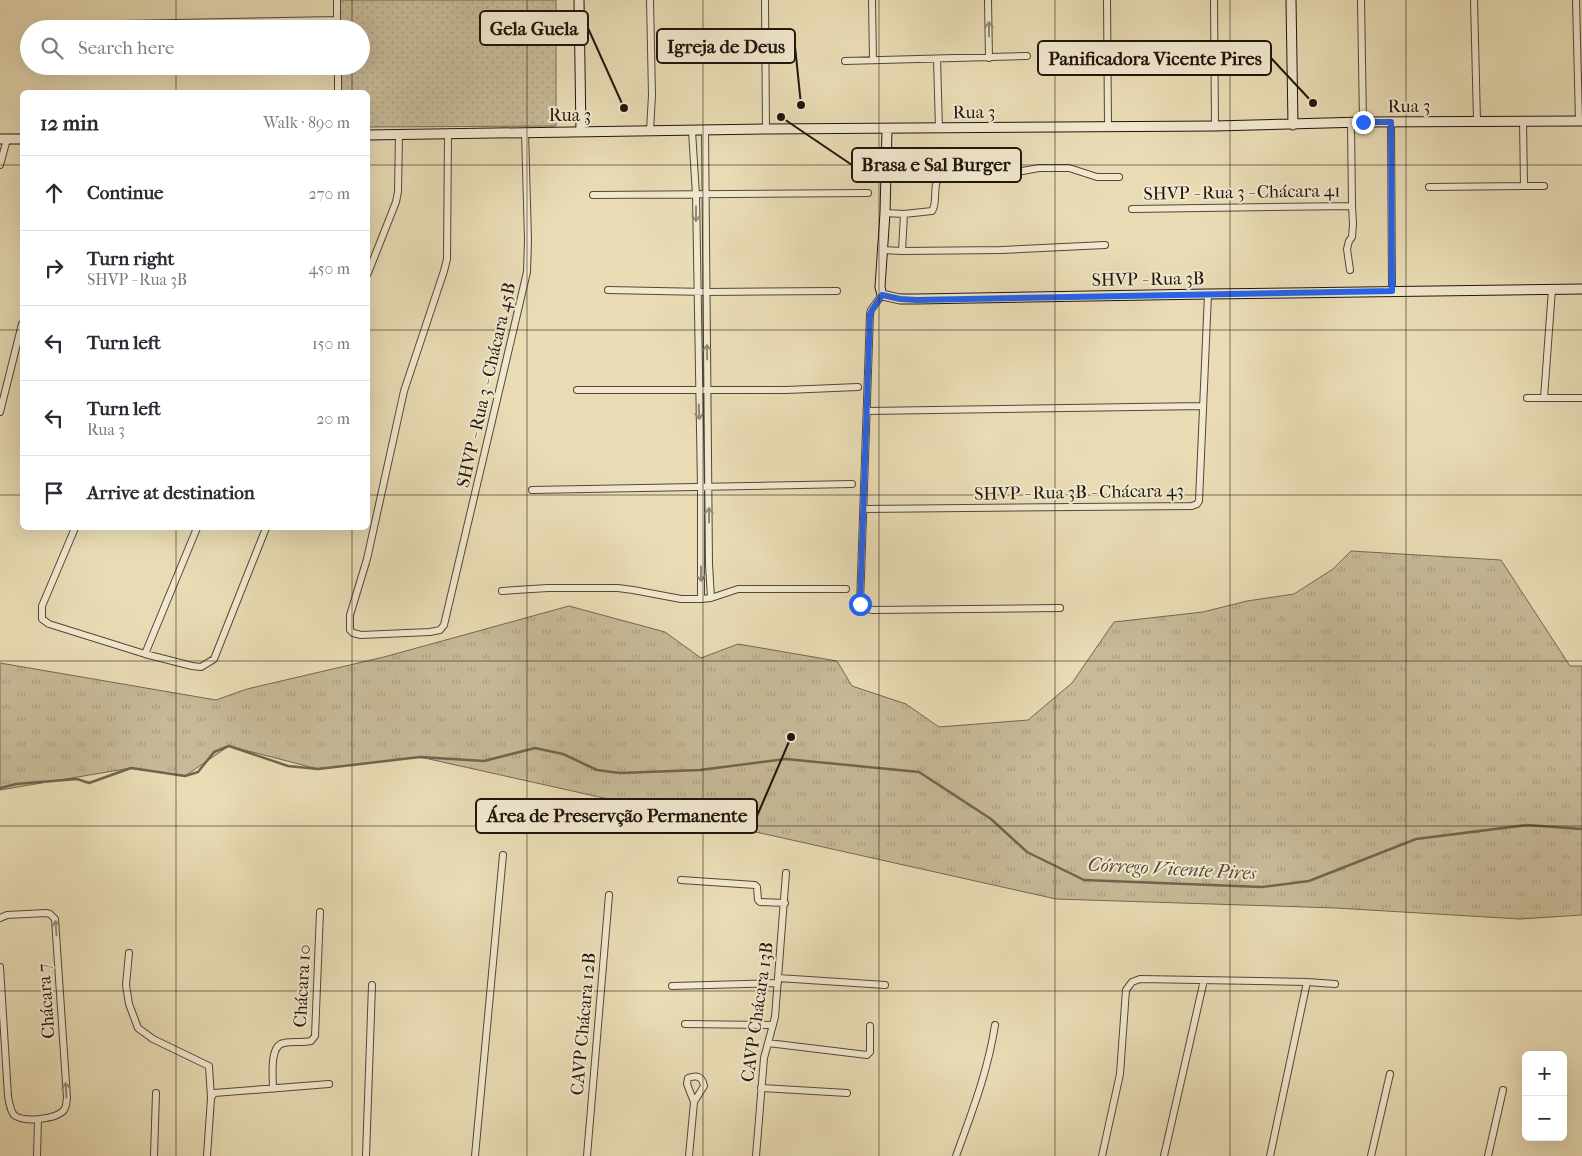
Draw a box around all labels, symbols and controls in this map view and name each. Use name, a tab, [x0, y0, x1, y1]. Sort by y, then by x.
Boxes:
callout: Gela Guela	[480, 11, 588, 45]
text: Gela Guela	[490, 18, 579, 40]
search box	[20, 20, 370, 75]
one-way arrow	[984, 21, 993, 37]
callout: Igreja de Deus	[657, 29, 795, 63]
icon: search	[38, 34, 66, 62]
text: Igreja de Deus	[667, 36, 785, 58]
text: Search here	[78, 37, 174, 59]
callout: Panificadora Vicente Pires	[1038, 41, 1271, 75]
text: Panificadora Vicente Pires	[1048, 48, 1262, 70]
street label: Rua 3	[1388, 96, 1430, 117]
street label: Rua 3	[953, 102, 995, 123]
street label: Rua 3	[549, 105, 591, 126]
text: 12 min	[40, 111, 99, 135]
route end	[1352, 111, 1375, 134]
text: Walk · 890 m	[263, 113, 350, 132]
callout: Brasa e Sal Burger	[852, 148, 1021, 182]
text: Brasa e Sal Burger	[861, 154, 1012, 176]
icon: ahead	[40, 179, 68, 207]
street label: SHVP - Rua 3 - Chácara 41	[1143, 180, 1341, 205]
text: Continue	[87, 182, 163, 204]
text: 270 m	[309, 184, 350, 203]
one-way arrow	[691, 206, 701, 222]
text: Turn right	[87, 248, 174, 270]
icon: right	[40, 254, 68, 282]
text: 450 m	[309, 259, 350, 278]
street label: SHVP - Rua 3B	[1091, 268, 1205, 291]
text: SHVP - Rua 3B	[87, 270, 187, 289]
street label: SHVP - Rua 3 - Chácara 45B	[453, 281, 520, 490]
icon: left	[40, 329, 68, 357]
text: Turn left	[87, 332, 161, 354]
text: 150 m	[312, 334, 350, 353]
one-way arrow	[702, 344, 712, 360]
text: Turn left	[87, 398, 161, 420]
icon: left	[40, 404, 68, 432]
one-way arrow	[695, 404, 704, 420]
text: 20 m	[316, 409, 350, 428]
text: Rua 3	[87, 420, 125, 439]
icon: arrive	[40, 479, 68, 507]
street label: SHVP - Rua 3B - Chácara 43	[974, 480, 1184, 505]
text: Arrive at destination	[87, 482, 255, 504]
one-way arrow	[704, 507, 714, 523]
one-way arrow	[696, 566, 706, 582]
route start	[849, 593, 872, 616]
callout: Área de Preservção Permanente	[476, 799, 757, 833]
text: Área de Preservção Permanente	[486, 804, 748, 827]
water label: Córrego Vicente Pires	[1087, 854, 1258, 884]
one-way arrow	[51, 920, 61, 936]
street label: CAVP Chácara 13B	[737, 941, 778, 1083]
street label: Chácara 10	[290, 944, 315, 1028]
street label: CAVP Chácara 12B	[567, 952, 600, 1096]
street label: Chácara 7	[33, 962, 60, 1039]
map controls	[1522, 1051, 1567, 1141]
button: +	[1522, 1051, 1567, 1096]
one-way arrow	[62, 1082, 71, 1098]
button: −	[1522, 1096, 1567, 1141]

